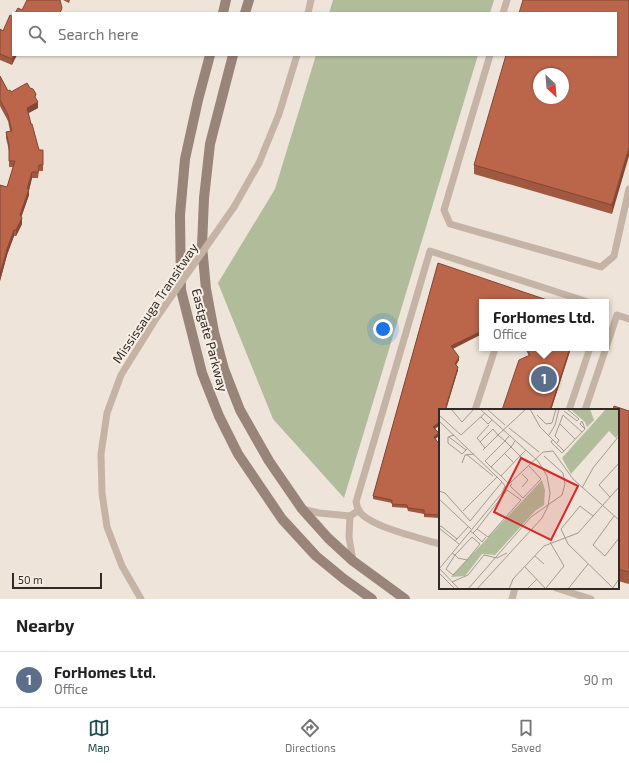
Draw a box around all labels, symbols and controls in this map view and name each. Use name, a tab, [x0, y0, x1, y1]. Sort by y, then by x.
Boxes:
search box	[12, 12, 617, 56]
icon: search	[26, 23, 48, 45]
text: Search here	[58, 25, 139, 43]
north arrow	[533, 68, 569, 104]
street label: Mississauga Transitway	[109, 240, 201, 366]
street label: Eastgate Parkway	[189, 287, 232, 394]
popup	[479, 299, 609, 351]
text: ForHomes Ltd.	[493, 308, 595, 326]
your location	[373, 319, 393, 339]
text: Office	[493, 326, 527, 342]
pin: 1	[531, 364, 557, 394]
inset map	[439, 409, 619, 589]
scale bar	[12, 571, 102, 590]
text: 50 m	[18, 573, 43, 586]
text: Nearby	[16, 615, 74, 635]
text: ForHomes Ltd.	[54, 663, 156, 681]
text: 1	[26, 672, 32, 688]
text: 90 m	[583, 672, 613, 688]
text: Office	[54, 681, 88, 697]
tab: Map	[88, 717, 110, 754]
tab: Directions	[285, 717, 336, 754]
tab: Saved	[511, 717, 541, 754]

